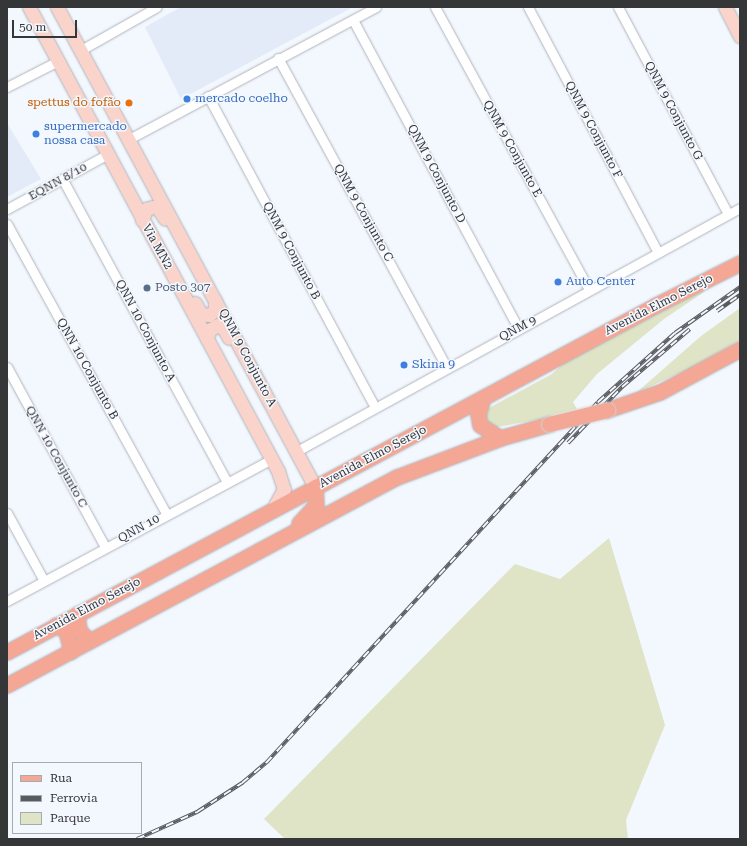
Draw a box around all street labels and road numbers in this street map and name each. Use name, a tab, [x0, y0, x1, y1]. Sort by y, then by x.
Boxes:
street label: QNM 9 Conjunto G	[641, 59, 705, 163]
street label: QNM 9 Conjunto F	[561, 79, 625, 181]
street label: QNM 9 Conjunto E	[479, 98, 545, 200]
street label: QNM 9 Conjunto D	[404, 122, 468, 226]
street label: EQNN 8/10	[26, 160, 90, 204]
street label: QNM 9 Conjunto C	[330, 162, 396, 264]
street label: QNM 9 Conjunto B	[259, 200, 323, 302]
street label: Via MN2	[139, 222, 175, 272]
street label: Avenida Elmo Serejo	[603, 271, 715, 339]
street label: QNN 10 Conjunto A	[112, 277, 178, 385]
street label: QNM 9 Conjunto A	[215, 306, 279, 410]
street label: QNM 9	[497, 313, 539, 345]
street label: QNN 10 Conjunto B	[53, 316, 121, 422]
street label: QNN 10 Conjunto C	[22, 404, 90, 510]
street label: Avenida Elmo Serejo	[317, 423, 429, 491]
street label: QNN 10	[116, 512, 162, 546]
street label: Avenida Elmo Serejo	[31, 575, 143, 643]

